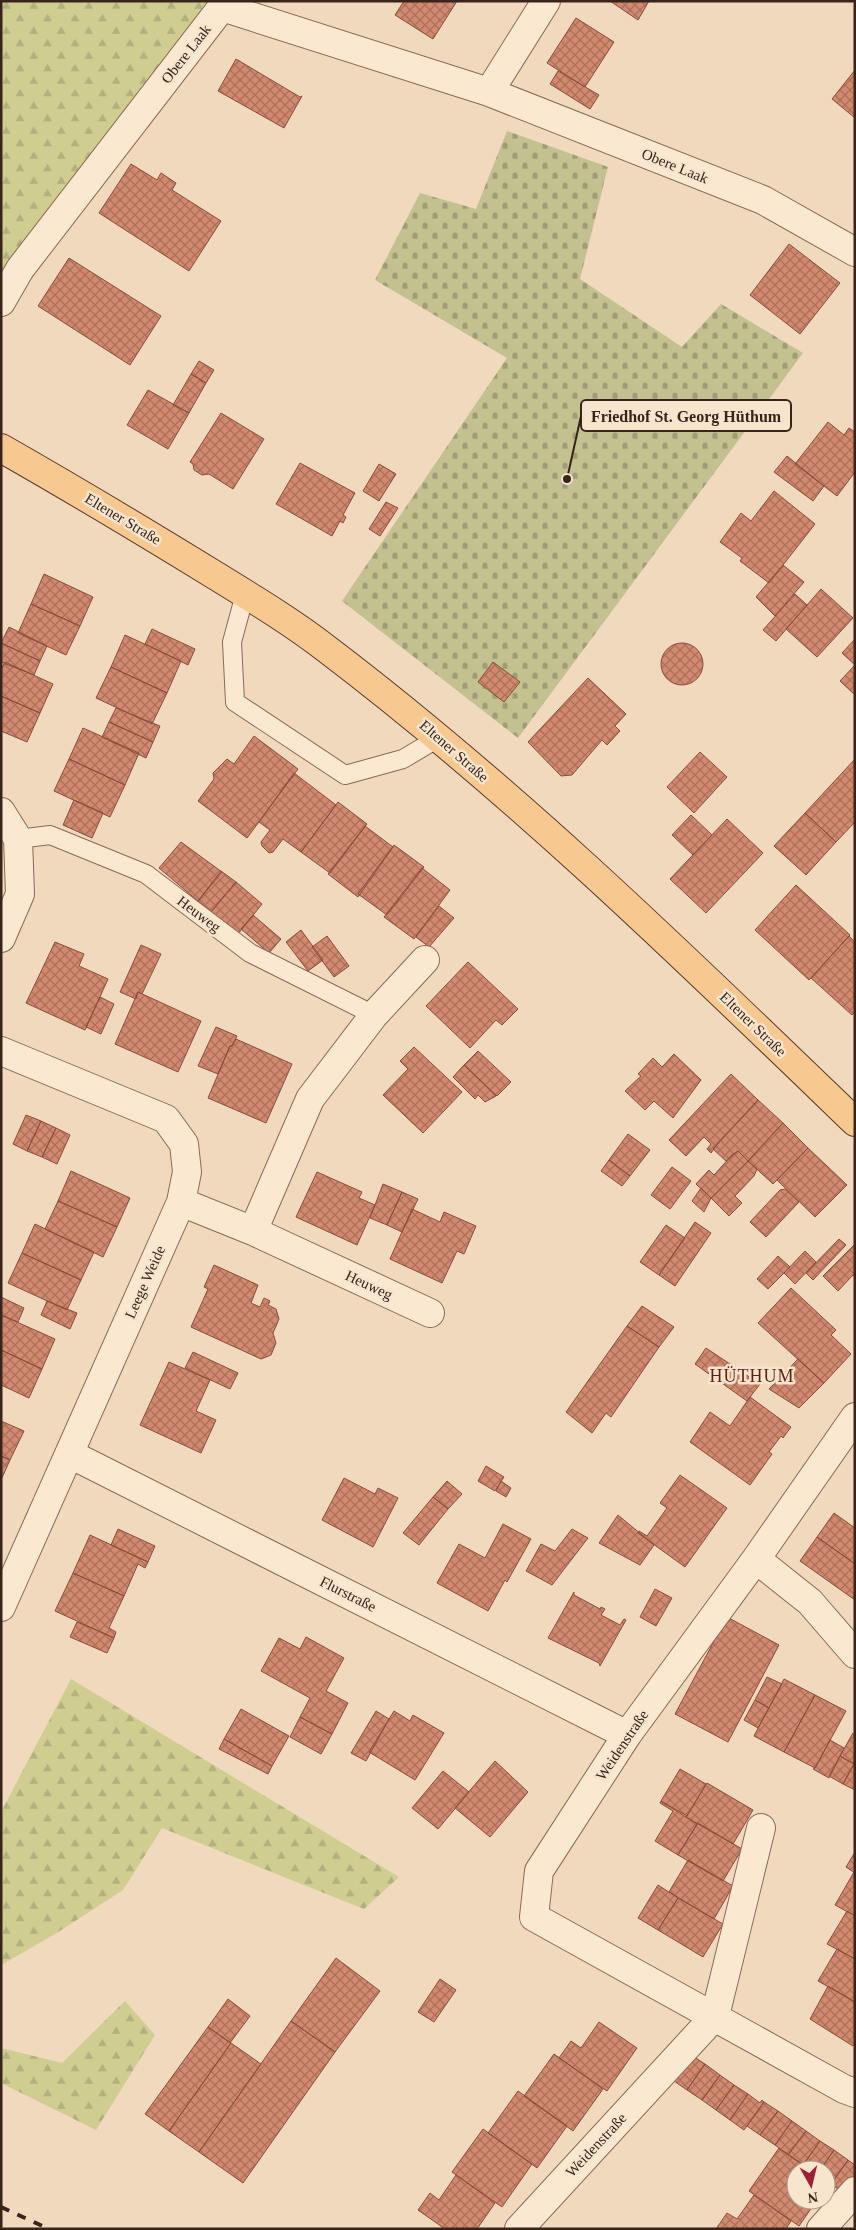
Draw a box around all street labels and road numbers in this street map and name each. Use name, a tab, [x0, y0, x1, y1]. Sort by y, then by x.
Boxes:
street label: Obere Laak	[158, 21, 214, 87]
street label: Obere Laak	[639, 145, 711, 187]
street label: Eltener Straße	[82, 490, 164, 548]
street label: Eltener Straße	[417, 717, 492, 785]
street label: Heuweg	[174, 893, 224, 936]
street label: Eltener Straße	[717, 989, 790, 1060]
street label: Leege Weide	[122, 1243, 168, 1321]
street label: Heuweg	[343, 1267, 395, 1303]
street label: Flurstraße	[317, 1573, 379, 1615]
street label: Weidenstraße	[593, 1707, 652, 1783]
street label: Weidenstraße	[562, 2110, 630, 2180]

